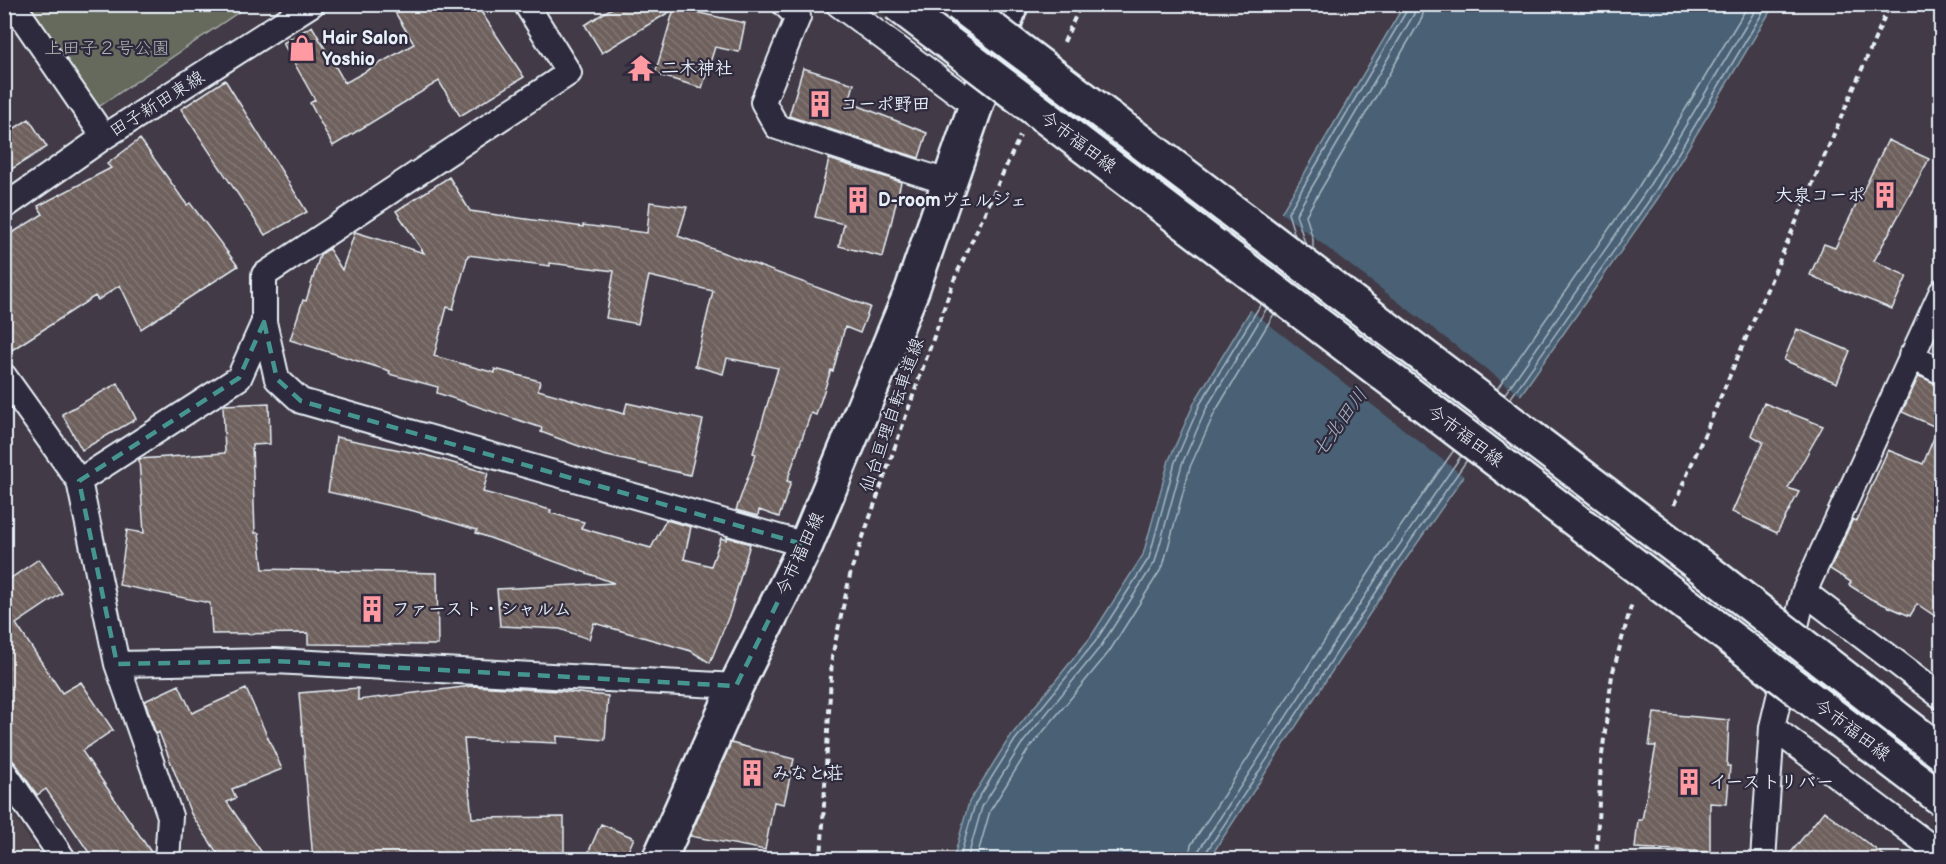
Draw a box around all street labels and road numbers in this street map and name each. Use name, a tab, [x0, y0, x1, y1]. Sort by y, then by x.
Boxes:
street label: 田子新田東線	[106, 66, 208, 142]
street label: 今市福田線	[1036, 107, 1120, 177]
street label: 仙台亘理自転車道線	[856, 335, 928, 495]
street label: 今市福田線	[1423, 401, 1507, 471]
street label: 今市福田線	[771, 509, 829, 599]
street label: 今市福田線	[1810, 695, 1894, 765]

